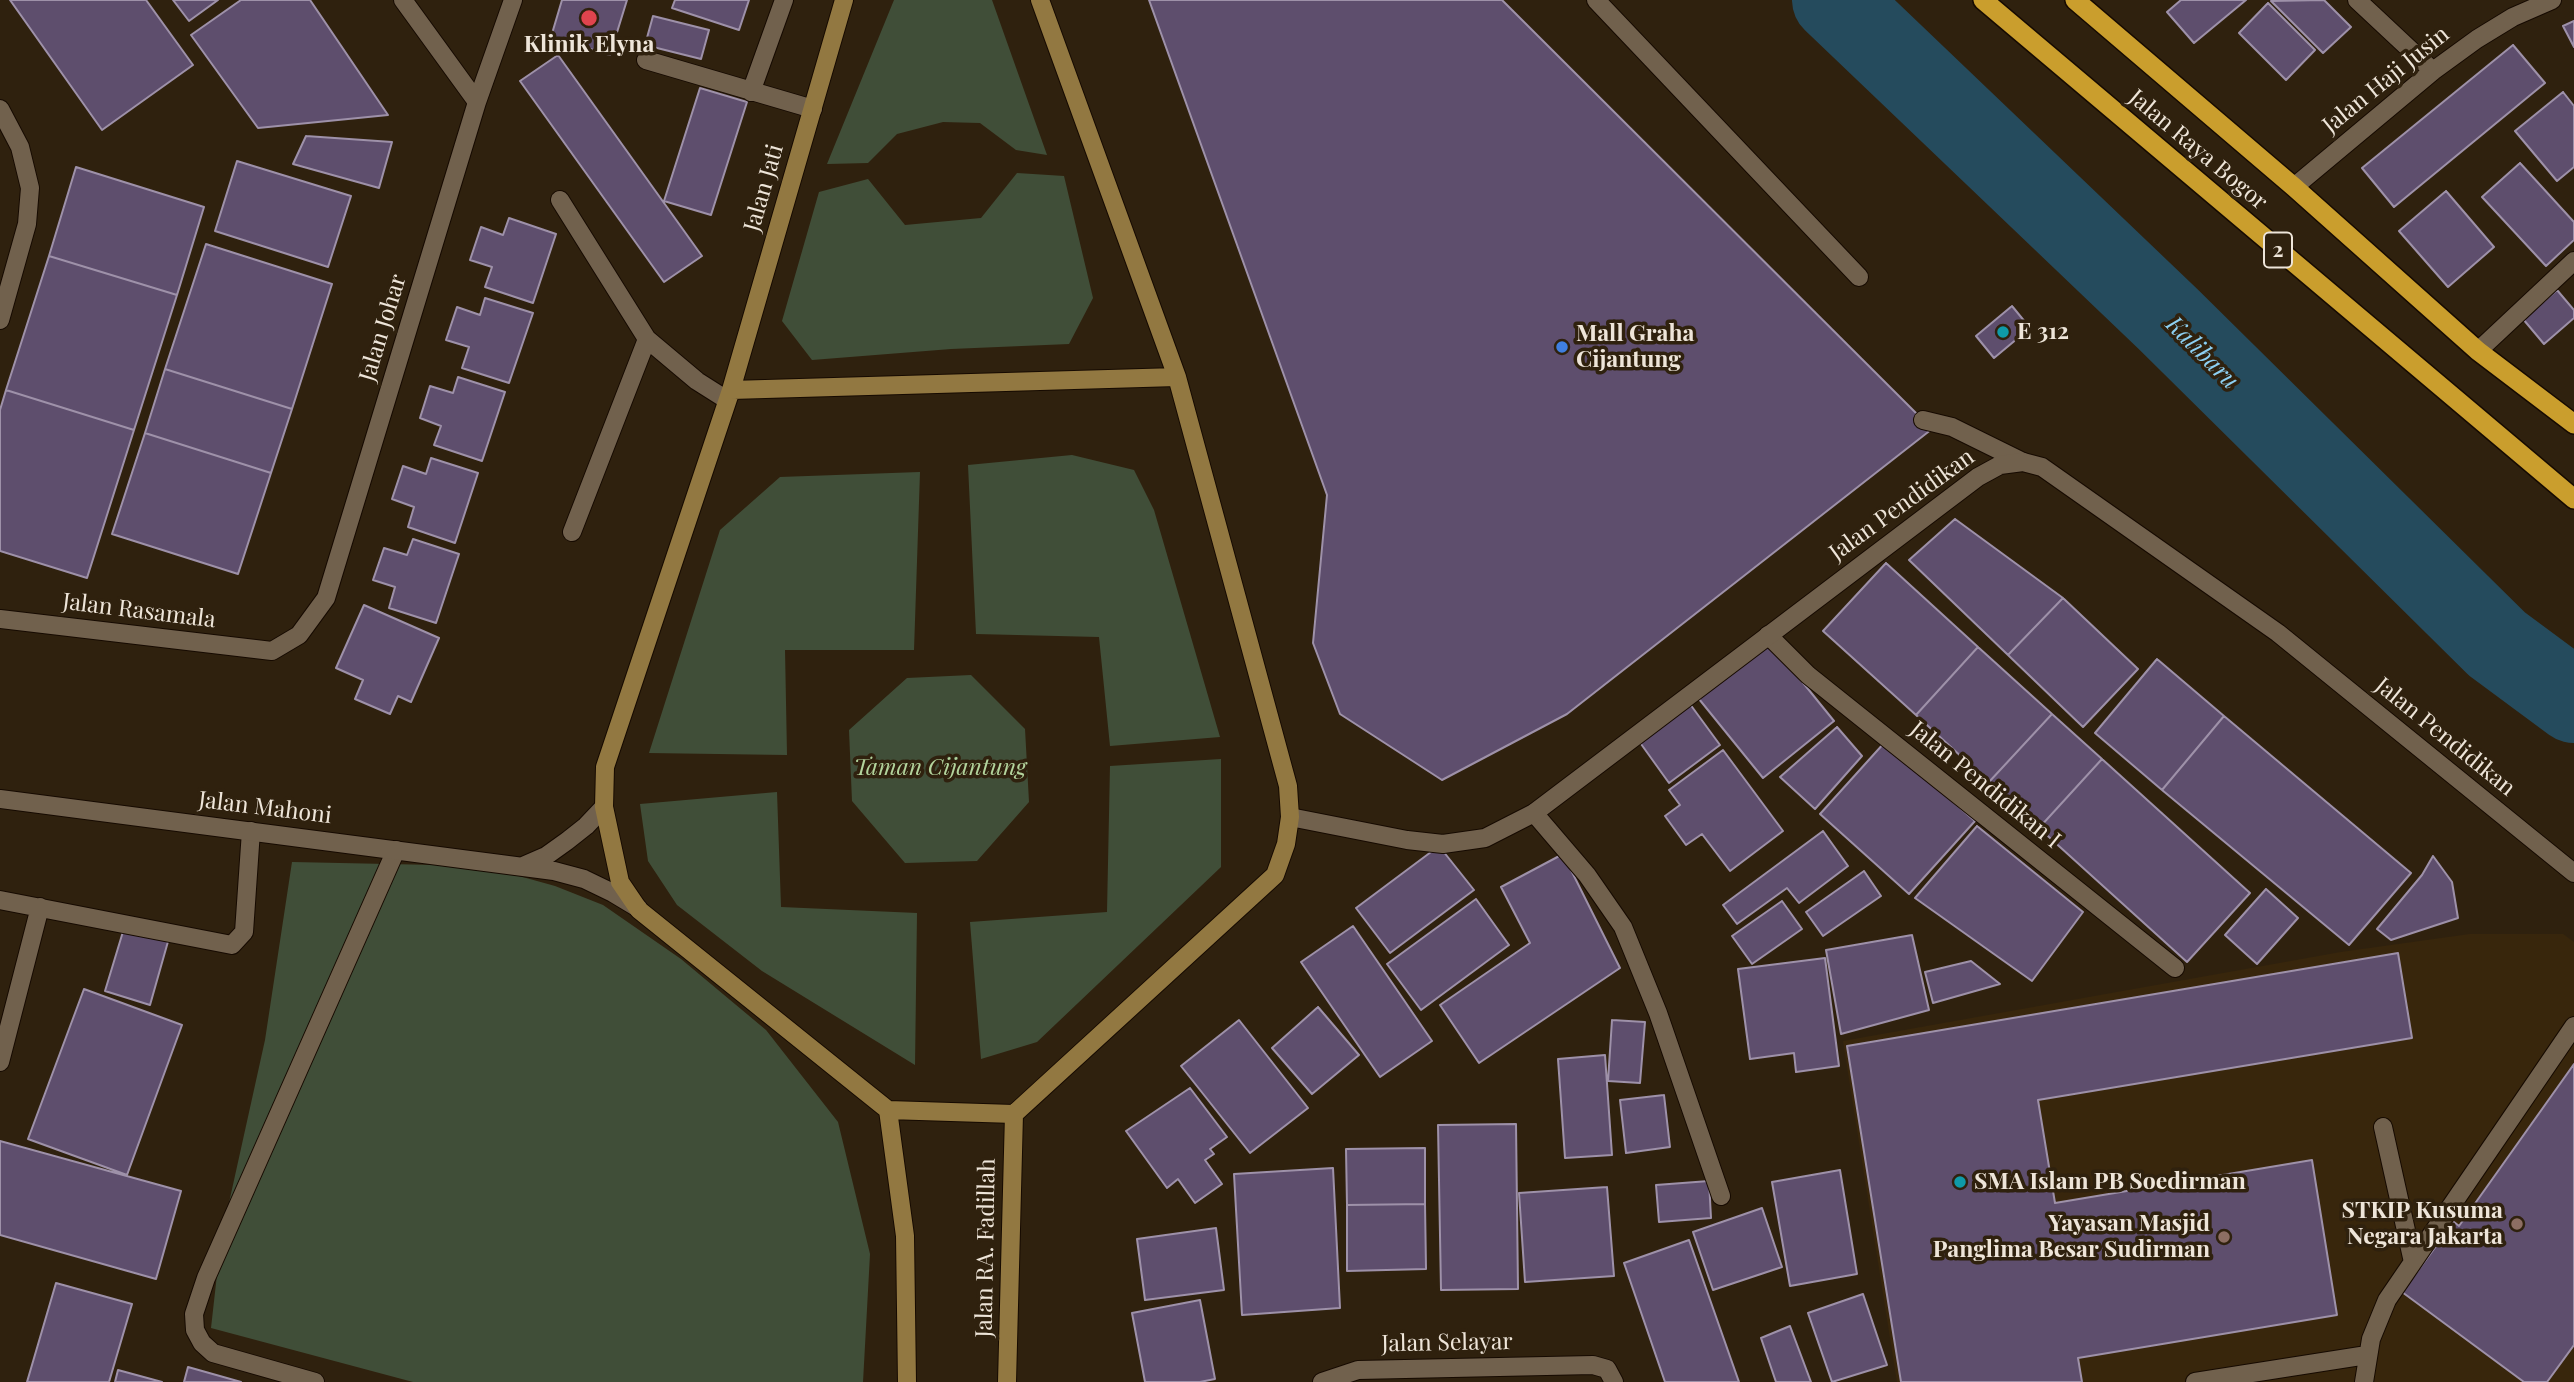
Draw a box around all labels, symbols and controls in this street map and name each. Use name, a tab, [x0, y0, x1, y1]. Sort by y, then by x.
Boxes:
marker: Klinik Elyna	[579, 8, 599, 28]
street label: Jalan Haji Jusin	[2317, 21, 2455, 139]
place label: Klinik Elyna	[524, 31, 654, 59]
street label: Jalan Raya Bogor	[2123, 84, 2273, 216]
street label: Jalan Jati	[738, 141, 790, 235]
road number: 2	[2264, 232, 2292, 268]
street label: Jalan Johar	[354, 271, 412, 385]
water label: Kalibaru	[2160, 311, 2244, 395]
place label: E 312	[2017, 318, 2069, 346]
place label: Mall Graha Cijantung	[1576, 320, 1694, 374]
marker: E 312	[1995, 324, 2011, 340]
marker: Mall Graha Cijantung	[1554, 339, 1570, 355]
street label: Jalan Pendidikan	[1824, 443, 1980, 567]
street label: Jalan Rasamala	[61, 588, 217, 634]
street label: Jalan Pendidikan	[2369, 672, 2521, 802]
street label: Jalan Pendidikan I	[1904, 716, 2066, 854]
park label: Taman Cijantung	[854, 754, 1026, 782]
street label: Jalan Mahoni	[197, 786, 333, 830]
street label: Jalan RA. Fadillah	[971, 1158, 1001, 1338]
place label: SMA Islam PB Soedirman	[1974, 1168, 2246, 1196]
marker: SMA Islam PB Soedirman	[1952, 1174, 1968, 1190]
place label: STKIP Kusuma Negara Jakarta	[2342, 1197, 2503, 1251]
place label: Yayasan Masjid Panglima Besar Sudirman	[1933, 1210, 2210, 1264]
marker: STKIP Kusuma Negara Jakarta	[2509, 1216, 2525, 1232]
marker: Yayasan Masjid Panglima Besar Sudirman	[2216, 1229, 2232, 1245]
street label: Jalan Selayar	[1381, 1328, 1513, 1358]

